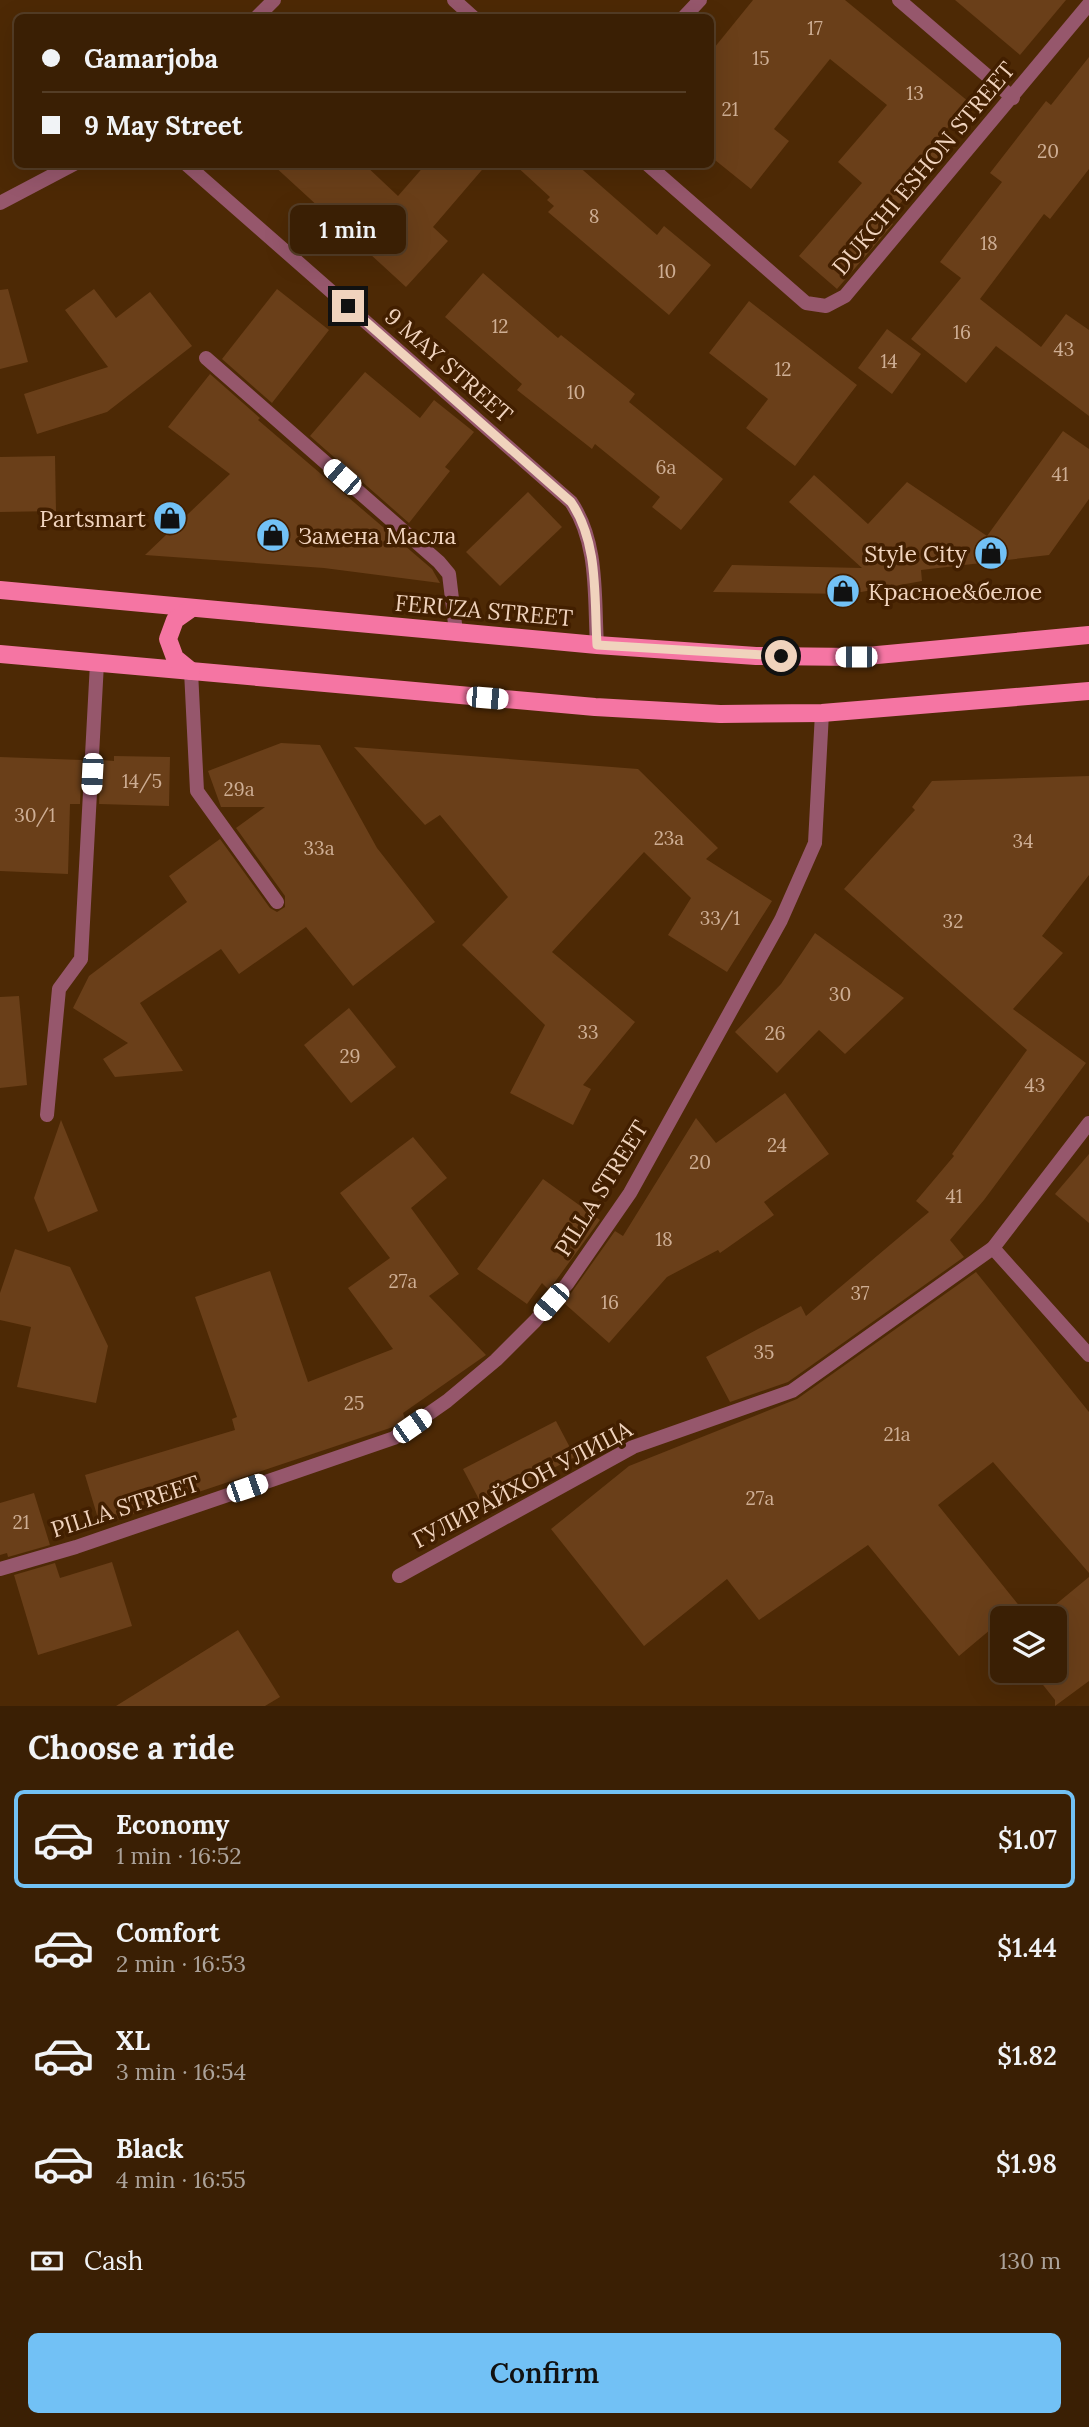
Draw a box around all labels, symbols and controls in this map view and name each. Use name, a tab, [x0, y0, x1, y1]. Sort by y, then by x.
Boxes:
house number: 17	[807, 16, 823, 40]
text: Gamarjoba	[84, 42, 218, 75]
house number: 15	[752, 46, 770, 70]
street label: DUKCHI ESHON STREET	[825, 55, 1021, 281]
house number: 13	[906, 81, 924, 105]
house number: 21	[721, 97, 739, 121]
text: 9 May Street	[84, 109, 242, 142]
house number: 20	[1037, 139, 1059, 163]
callout: 1 min	[290, 204, 406, 254]
house number: 8	[589, 204, 599, 228]
text: 1 min	[319, 215, 377, 244]
house number: 18	[980, 231, 998, 255]
house number: 10	[658, 259, 676, 283]
route end	[332, 290, 364, 322]
street label: 9 MAY STREET	[379, 301, 519, 429]
house number: 12	[491, 314, 509, 338]
house number: 16	[953, 320, 971, 344]
house number: 43	[1054, 337, 1074, 361]
house number: 14	[880, 349, 898, 373]
house number: 12	[774, 357, 792, 381]
house number: 10	[567, 380, 585, 404]
car	[320, 455, 365, 499]
house number: 6a	[656, 455, 677, 479]
house number: 41	[1051, 462, 1069, 486]
shop icon: Partsmart	[151, 499, 189, 537]
place label: Partsmart	[39, 504, 146, 533]
shop icon: Замена Масла	[254, 516, 292, 554]
place label: Замена Масла	[298, 521, 456, 550]
shop icon: Style City	[972, 534, 1010, 572]
place label: Style City	[864, 539, 968, 568]
shop icon: Красное&белое	[824, 572, 862, 610]
place label: Красное&белое	[868, 577, 1042, 606]
street label: FERUZA STREET	[394, 588, 574, 632]
route start	[765, 640, 797, 672]
car	[836, 647, 878, 668]
car	[466, 686, 509, 710]
car	[81, 752, 104, 796]
house number: 14/5	[122, 769, 162, 794]
house number: 29a	[224, 777, 255, 801]
house number: 30/1	[14, 803, 56, 828]
house number: 23a	[654, 826, 684, 850]
house number: 34	[1013, 829, 1033, 853]
house number: 33a	[304, 836, 335, 860]
house number: 33/1	[700, 906, 740, 931]
house number: 32	[943, 909, 963, 933]
house number: 30	[829, 982, 851, 1006]
house number: 33	[577, 1020, 599, 1044]
house number: 26	[764, 1021, 786, 1045]
house number: 29	[339, 1044, 361, 1068]
house number: 43	[1025, 1073, 1045, 1097]
street label: PILLA STREET	[548, 1115, 654, 1261]
house number: 24	[767, 1133, 787, 1157]
house number: 20	[689, 1150, 711, 1174]
house number: 41	[945, 1184, 963, 1208]
house number: 18	[655, 1227, 673, 1251]
house number: 27а	[389, 1269, 418, 1293]
car	[530, 1279, 573, 1325]
house number: 37	[851, 1281, 870, 1305]
house number: 16	[601, 1290, 619, 1314]
house number: 35	[754, 1340, 774, 1364]
house number: 25	[344, 1391, 364, 1415]
car	[389, 1405, 436, 1447]
street label: ГУЛИРАЙХОН УЛИЦА	[407, 1414, 637, 1554]
house number: 21а	[884, 1422, 911, 1446]
street label: PILLA STREET	[47, 1468, 203, 1544]
car	[224, 1471, 271, 1505]
house number: 27а	[746, 1486, 775, 1510]
house number: 21	[12, 1510, 30, 1534]
map controls	[990, 1606, 1067, 1683]
button: layers	[990, 1606, 1067, 1683]
text: Choose a ride	[28, 1727, 235, 1768]
icon: car	[32, 1808, 95, 1871]
text: Economy	[116, 1808, 229, 1841]
text: $1.07	[998, 1823, 1057, 1856]
text: 1 min · 16:52	[116, 1841, 242, 1870]
icon: car	[32, 1916, 95, 1979]
text: Comfort	[116, 1916, 220, 1949]
text: $1.44	[997, 1931, 1057, 1964]
text: 2 min · 16:53	[116, 1949, 246, 1978]
icon: car	[32, 2024, 95, 2087]
text: XL	[116, 2024, 150, 2057]
text: $1.82	[997, 2039, 1057, 2072]
text: 3 min · 16:54	[116, 2057, 246, 2086]
icon: car	[32, 2132, 95, 2195]
text: Black	[116, 2132, 184, 2165]
text: $1.98	[996, 2147, 1057, 2180]
text: 4 min · 16:55	[116, 2165, 246, 2194]
icon: cash	[28, 2242, 66, 2280]
text: Cash	[84, 2244, 143, 2277]
text: 130 m	[999, 2246, 1061, 2275]
button: Confirm	[28, 2333, 1061, 2413]

